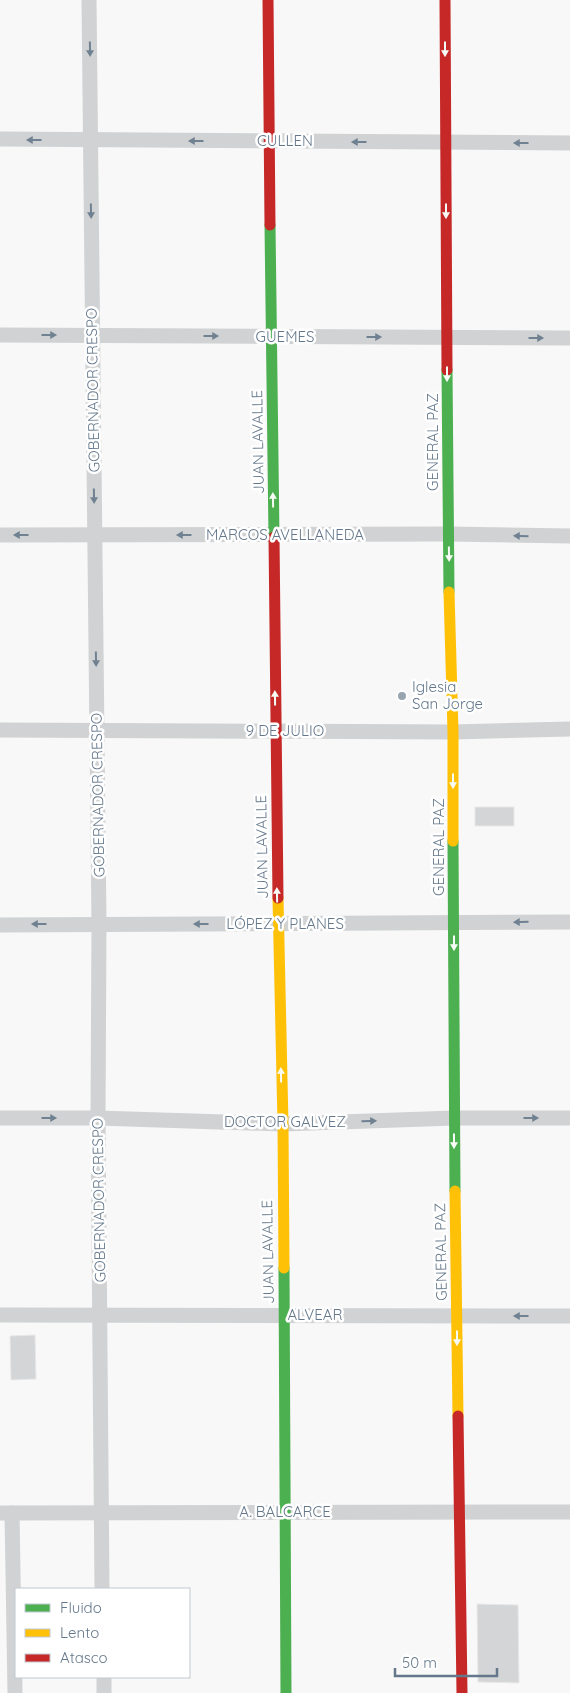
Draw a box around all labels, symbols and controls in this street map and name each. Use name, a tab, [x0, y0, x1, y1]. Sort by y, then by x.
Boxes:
one-way arrow	[86, 41, 94, 57]
one-way arrow	[441, 41, 449, 57]
street label: CULLEN	[257, 131, 313, 150]
one-way arrow	[26, 136, 42, 144]
one-way arrow	[188, 137, 204, 145]
one-way arrow	[351, 138, 367, 146]
one-way arrow	[513, 139, 529, 147]
one-way arrow	[88, 203, 96, 219]
one-way arrow	[442, 203, 450, 219]
street label: GOBERNADOR CRESPO	[82, 308, 103, 472]
street label: GUEMES	[256, 327, 315, 346]
one-way arrow	[41, 331, 57, 339]
one-way arrow	[203, 332, 219, 340]
one-way arrow	[366, 333, 382, 341]
one-way arrow	[528, 334, 544, 342]
one-way arrow	[443, 366, 451, 382]
street label: JUAN LAVALLE	[247, 390, 268, 494]
street label: GENERAL PAZ	[423, 393, 442, 491]
one-way arrow	[90, 488, 98, 504]
one-way arrow	[269, 492, 277, 508]
street label: MARCOS AVELLANEDA	[206, 525, 364, 544]
one-way arrow	[13, 531, 29, 539]
one-way arrow	[176, 531, 192, 539]
one-way arrow	[513, 531, 529, 539]
one-way arrow	[445, 546, 453, 562]
one-way arrow	[92, 651, 100, 667]
place label: Iglesia San Jorge	[412, 677, 483, 713]
one-way arrow	[271, 689, 279, 705]
marker: Iglesia San Jorge	[396, 690, 408, 702]
street label: GOBERNADOR CRESPO	[87, 713, 108, 877]
street label: 9 DE JULIO	[246, 721, 324, 740]
one-way arrow	[450, 773, 458, 789]
street label: JUAN LAVALLE	[251, 795, 272, 899]
street label: GENERAL PAZ	[429, 798, 448, 896]
one-way arrow	[273, 887, 281, 903]
street label: LÓPEZ Y PLANES	[226, 914, 344, 933]
one-way arrow	[513, 918, 529, 926]
one-way arrow	[31, 920, 47, 928]
one-way arrow	[193, 920, 209, 928]
one-way arrow	[450, 935, 458, 951]
one-way arrow	[277, 1067, 285, 1083]
street label: DOCTOR GALVEZ	[224, 1112, 346, 1131]
one-way arrow	[41, 1114, 57, 1122]
one-way arrow	[523, 1114, 539, 1122]
one-way arrow	[361, 1117, 377, 1125]
street label: GOBERNADOR CRESPO	[88, 1118, 109, 1282]
one-way arrow	[450, 1133, 458, 1149]
street label: JUAN LAVALLE	[257, 1200, 278, 1304]
street label: GENERAL PAZ	[430, 1203, 451, 1301]
street label: ALVEAR	[287, 1305, 343, 1324]
one-way arrow	[513, 1312, 529, 1320]
one-way arrow	[453, 1330, 461, 1346]
street label: A. BALCARCE	[239, 1502, 331, 1521]
legend	[15, 1588, 190, 1678]
text: Fluido	[60, 1598, 102, 1617]
text: Lento	[60, 1623, 99, 1642]
scale bar	[395, 1646, 498, 1678]
text: Atasco	[60, 1648, 108, 1667]
text: 50 m	[402, 1653, 437, 1672]

